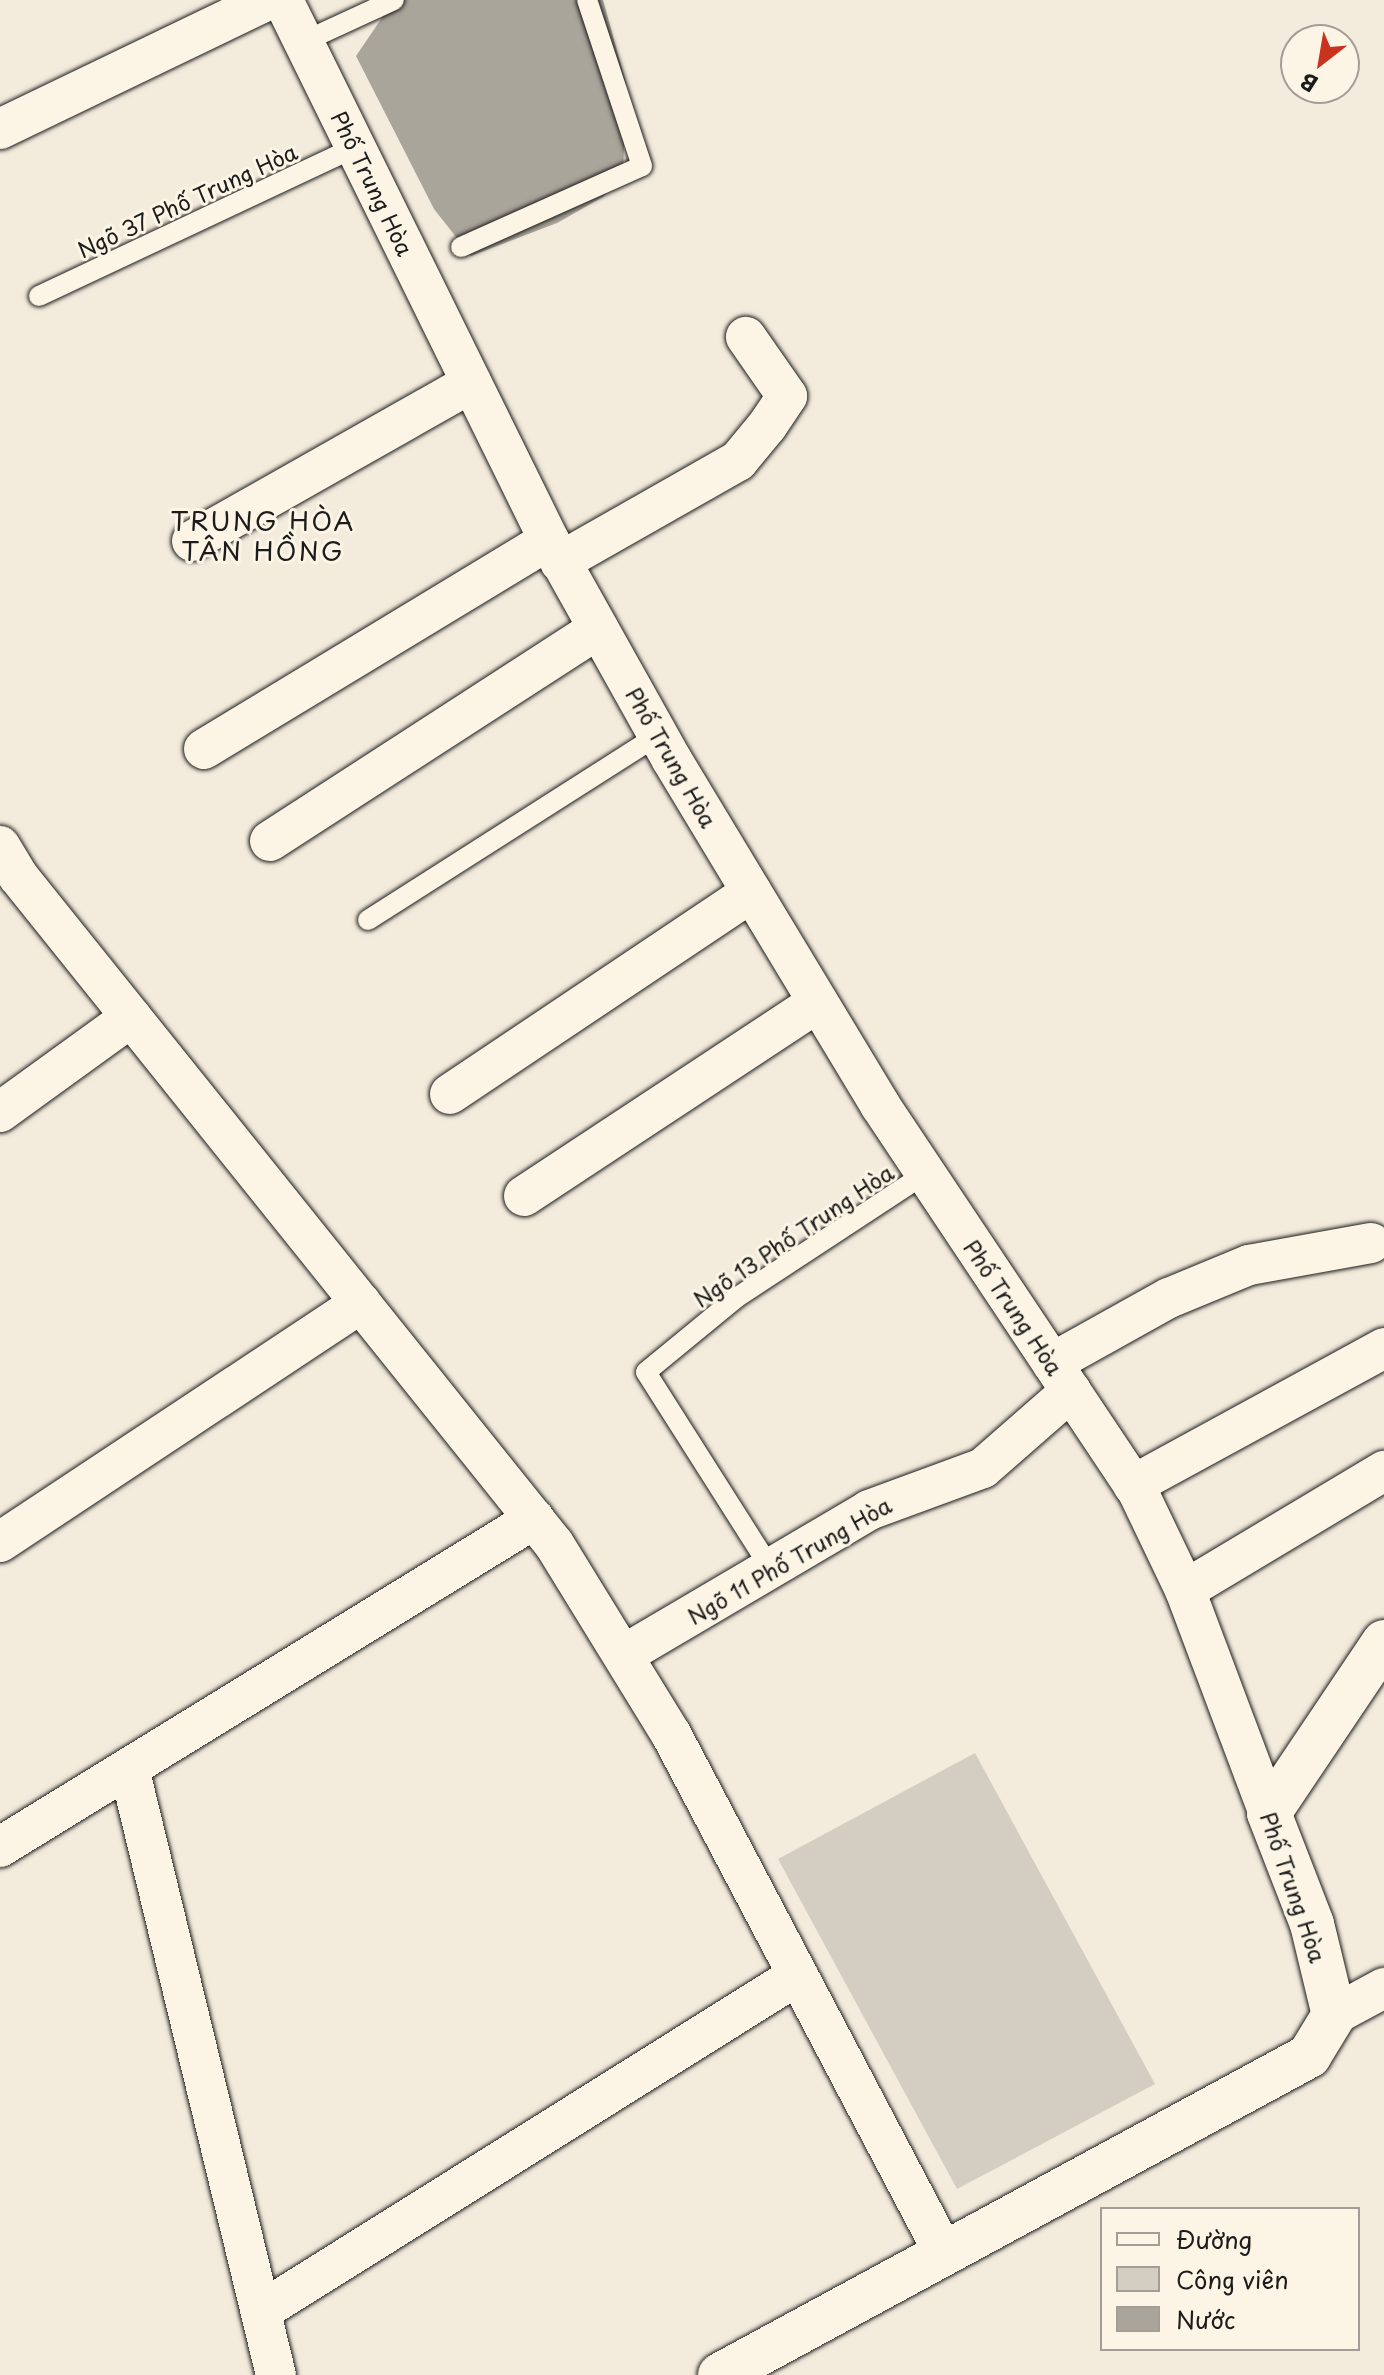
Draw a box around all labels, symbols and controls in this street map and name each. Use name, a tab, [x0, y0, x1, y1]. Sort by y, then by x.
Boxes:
north arrow	[1280, 24, 1360, 104]
text: B	[1293, 65, 1323, 101]
street label: Phố Trung Hòa	[327, 106, 419, 260]
street label: Ngõ 37 Phố Trung Hòa	[73, 137, 301, 263]
district label: TRUNG HÒA TÂN HỒNG	[171, 505, 355, 566]
street label: Phố Trung Hòa	[621, 682, 723, 832]
street label: Ngõ 13 Phố Trung Hòa	[687, 1157, 899, 1313]
street label: Phố Trung Hòa	[959, 1234, 1069, 1380]
street label: Ngõ 11 Phố Trung Hòa	[682, 1490, 896, 1630]
street label: Phố Trung Hòa	[1256, 1808, 1332, 1966]
legend	[1100, 2207, 1360, 2351]
text: Đường	[1176, 2221, 1252, 2257]
text: Công viên	[1176, 2261, 1289, 2297]
text: Nước	[1176, 2301, 1235, 2337]

